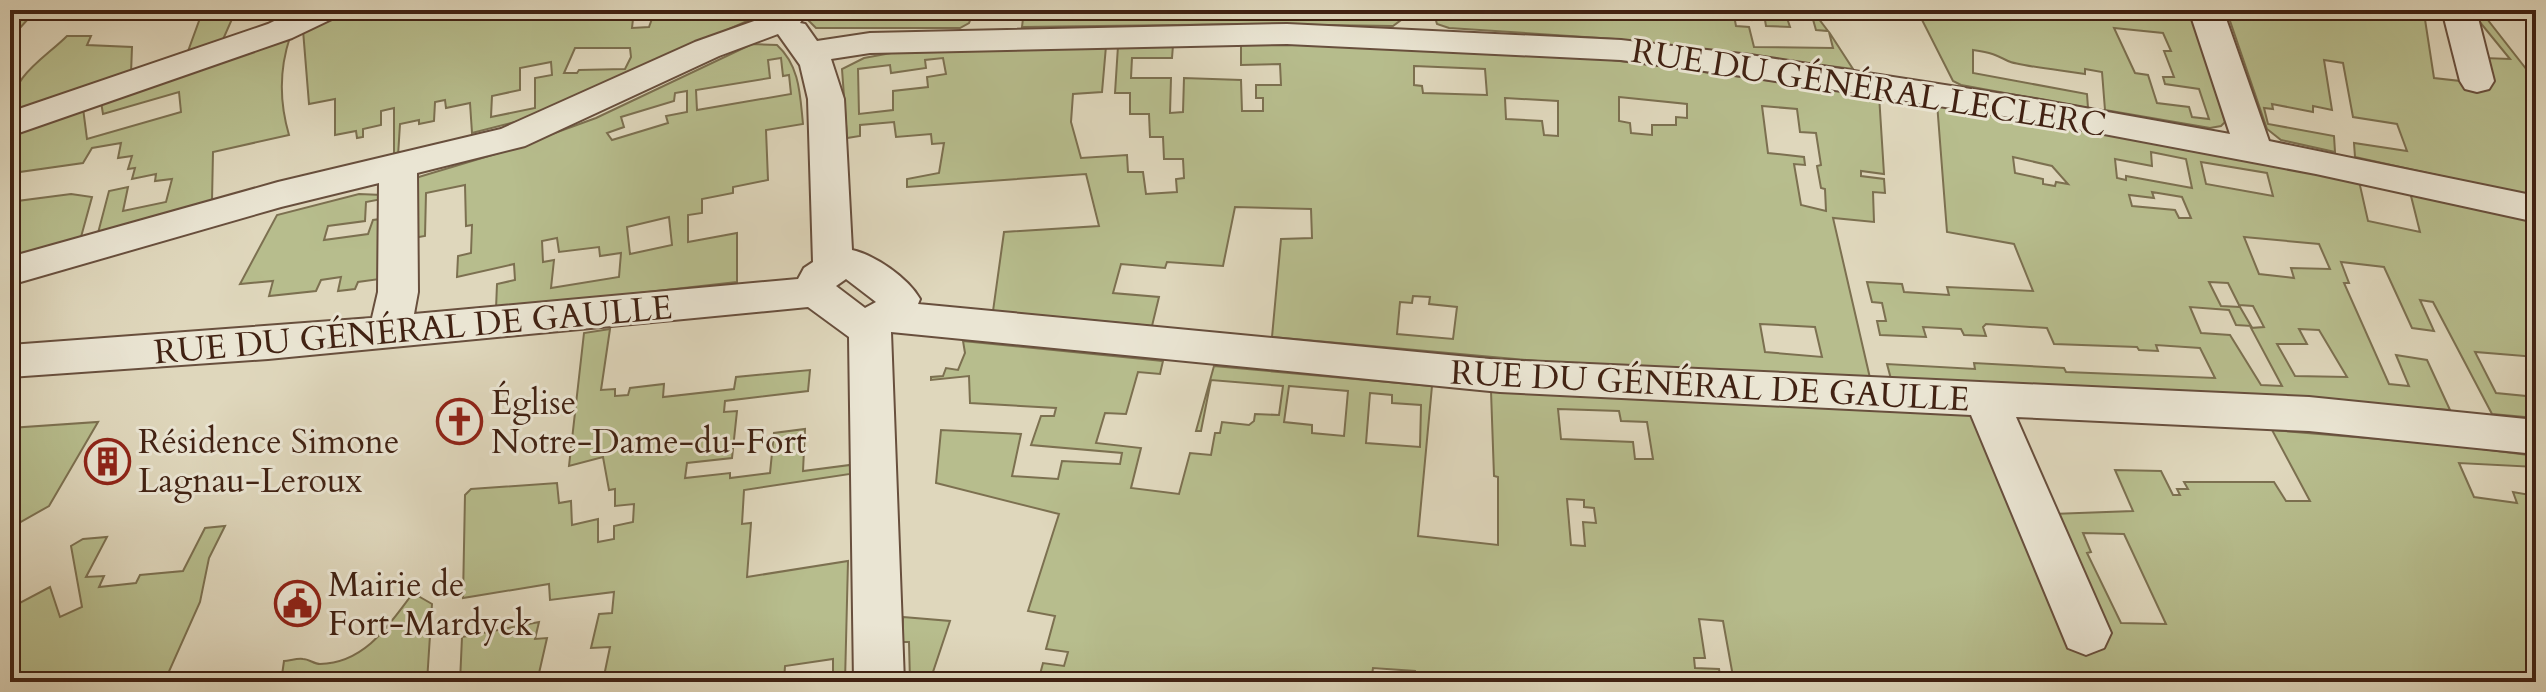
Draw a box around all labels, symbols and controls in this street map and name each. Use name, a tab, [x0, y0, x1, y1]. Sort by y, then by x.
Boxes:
street label: RUE DU GÉNÉRAL LECLERC	[1628, 28, 2109, 148]
street label: RUE DU GÉNÉRAL DE GAULLE	[152, 284, 674, 376]
street label: RUE DU GÉNÉRAL DE GAULLE	[1449, 349, 1971, 423]
place label: Église Notre-Dame-du-Fort	[491, 380, 807, 465]
church icon: Église Notre-Dame-du-Fort	[436, 398, 484, 446]
place label: Résidence Simone Lagnau-Leroux	[138, 419, 399, 504]
building icon: Résidence Simone Lagnau-Leroux	[83, 437, 131, 485]
place label: Mairie de Fort-Mardyck	[328, 562, 534, 647]
public building icon: Mairie de Fort-Mardyck	[273, 580, 321, 628]

